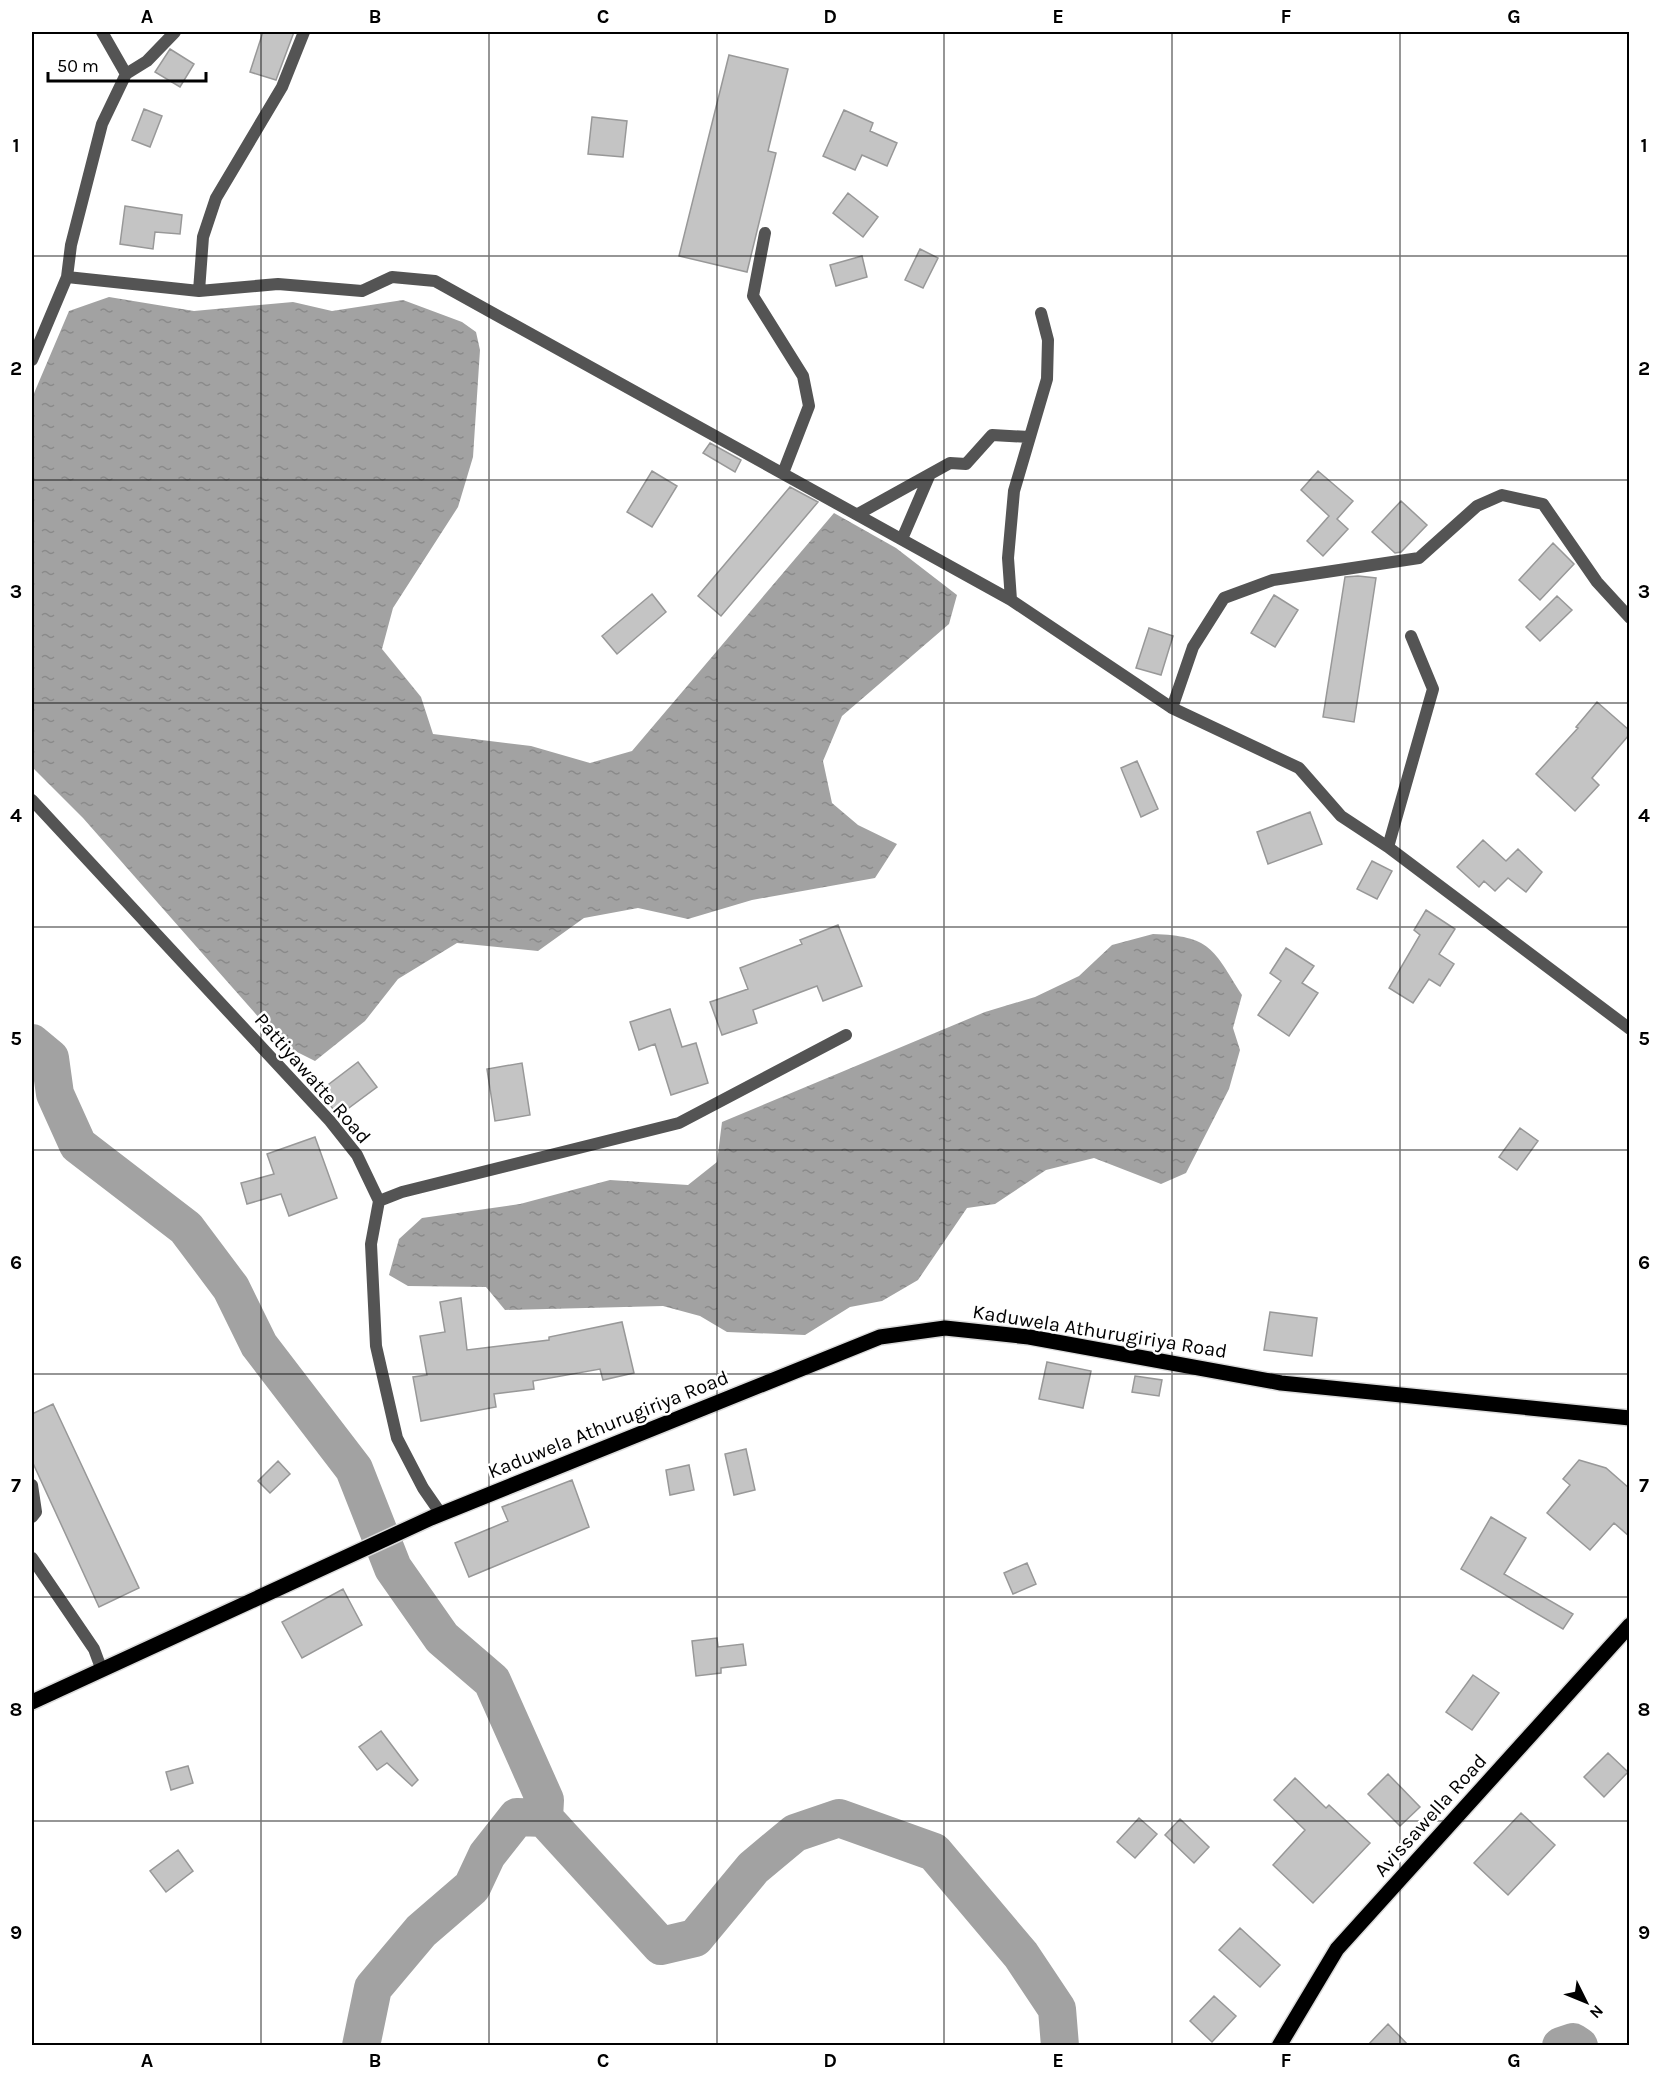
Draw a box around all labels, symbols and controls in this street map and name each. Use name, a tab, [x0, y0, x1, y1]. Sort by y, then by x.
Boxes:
text: A	[141, 5, 154, 28]
text: B	[369, 5, 381, 28]
text: C	[597, 5, 609, 28]
text: D	[823, 5, 837, 28]
text: E	[1052, 5, 1064, 28]
text: F	[1281, 5, 1292, 28]
text: G	[1507, 5, 1521, 28]
scale bar	[48, 45, 206, 83]
text: 50 m	[57, 55, 99, 77]
text: 1	[12, 134, 20, 157]
text: 1	[1640, 134, 1648, 157]
text: 2	[10, 357, 22, 380]
text: 2	[1638, 357, 1650, 380]
text: 3	[10, 580, 22, 603]
text: 3	[1638, 580, 1650, 603]
text: 4	[10, 804, 22, 827]
text: 4	[1638, 804, 1650, 827]
street label: Pattiyawatte Road	[250, 1009, 375, 1148]
text: 5	[10, 1027, 22, 1050]
text: 5	[1638, 1027, 1650, 1050]
text: 6	[10, 1251, 22, 1274]
text: 6	[1638, 1251, 1650, 1274]
street label: Kaduwela Athurugiriya Road	[971, 1300, 1229, 1363]
street label: Kaduwela Athurugiriya Road	[485, 1366, 732, 1483]
text: 7	[11, 1474, 21, 1497]
text: 7	[1639, 1474, 1649, 1497]
text: 8	[10, 1698, 22, 1721]
text: 8	[1638, 1698, 1650, 1721]
street label: Avissawella Road	[1369, 1749, 1491, 1881]
text: 9	[10, 1921, 22, 1944]
text: 9	[1638, 1921, 1650, 1944]
north arrow	[1556, 1972, 1616, 2032]
text: N	[1586, 2001, 1607, 2023]
text: A	[141, 2049, 154, 2072]
text: B	[369, 2049, 381, 2072]
text: C	[597, 2049, 609, 2072]
text: D	[823, 2049, 837, 2072]
text: E	[1052, 2049, 1064, 2072]
text: F	[1281, 2049, 1292, 2072]
text: G	[1507, 2049, 1521, 2072]

